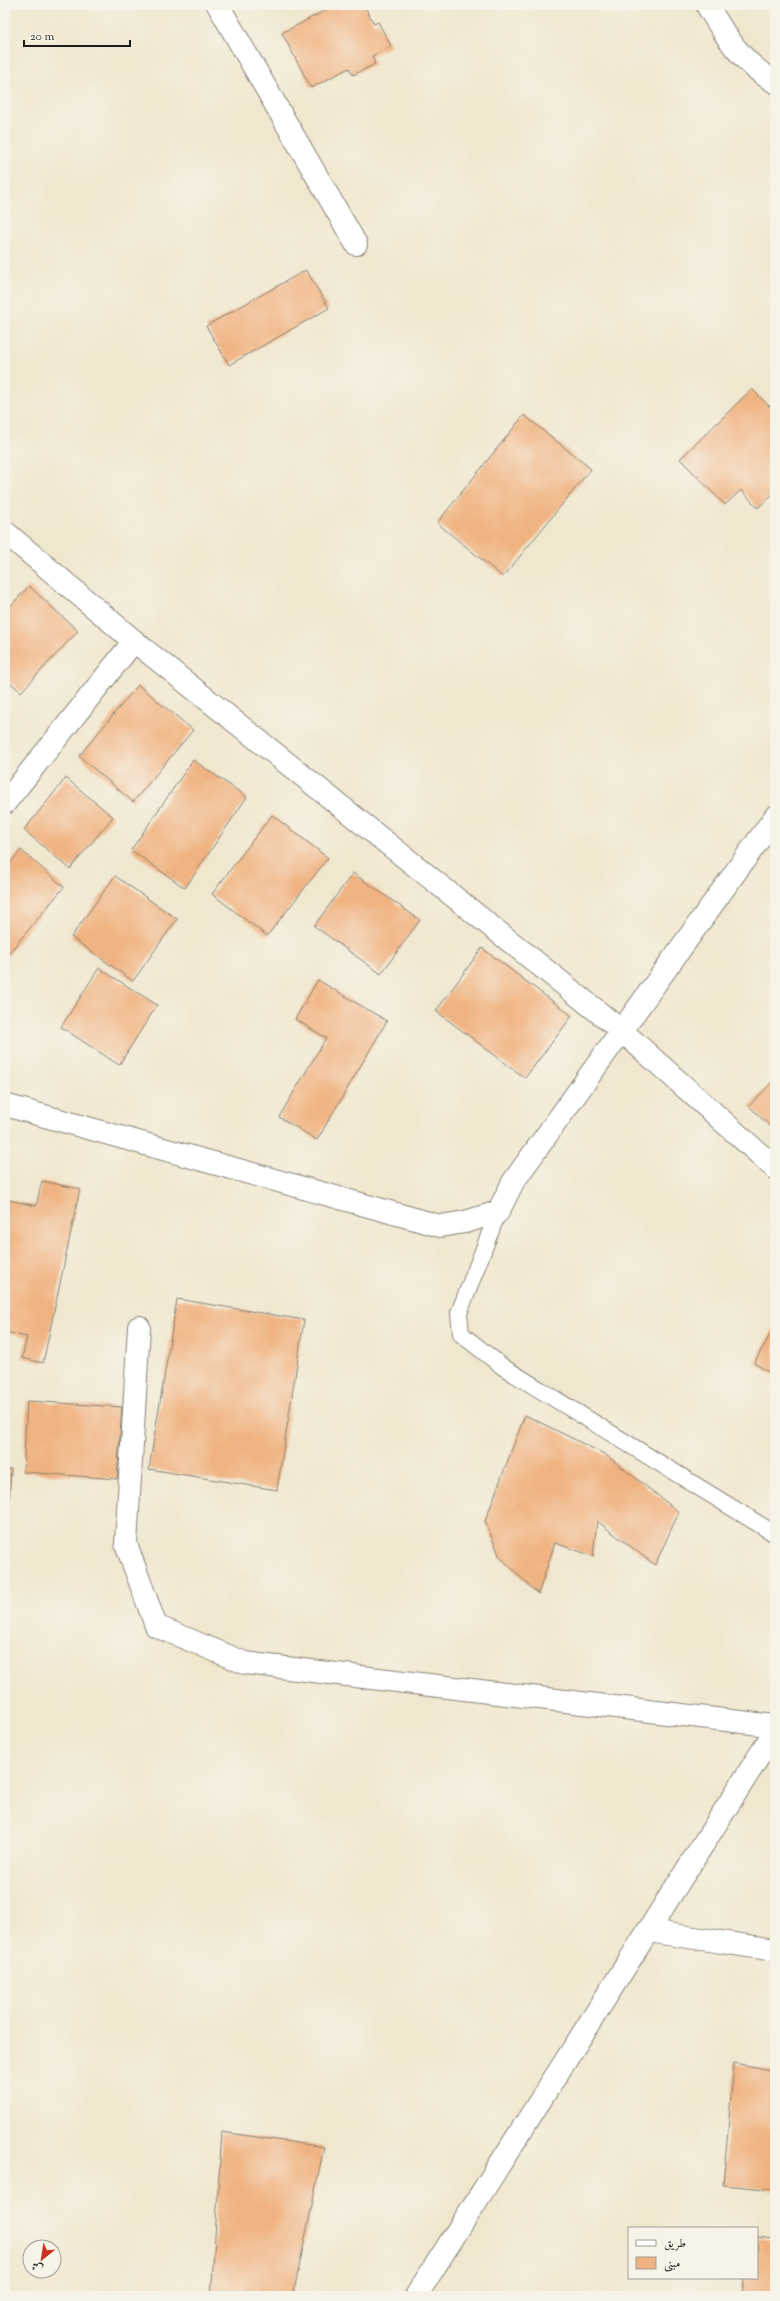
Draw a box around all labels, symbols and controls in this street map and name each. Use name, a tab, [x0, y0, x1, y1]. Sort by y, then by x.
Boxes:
scale bar	[24, 22, 130, 48]
text: 20 m	[30, 28, 55, 46]
legend	[628, 2227, 758, 2279]
text: طريق	[664, 2235, 686, 2253]
north arrow	[22, 2239, 62, 2279]
text: مبنى	[664, 2255, 680, 2273]
text: ش	[29, 2257, 46, 2276]

